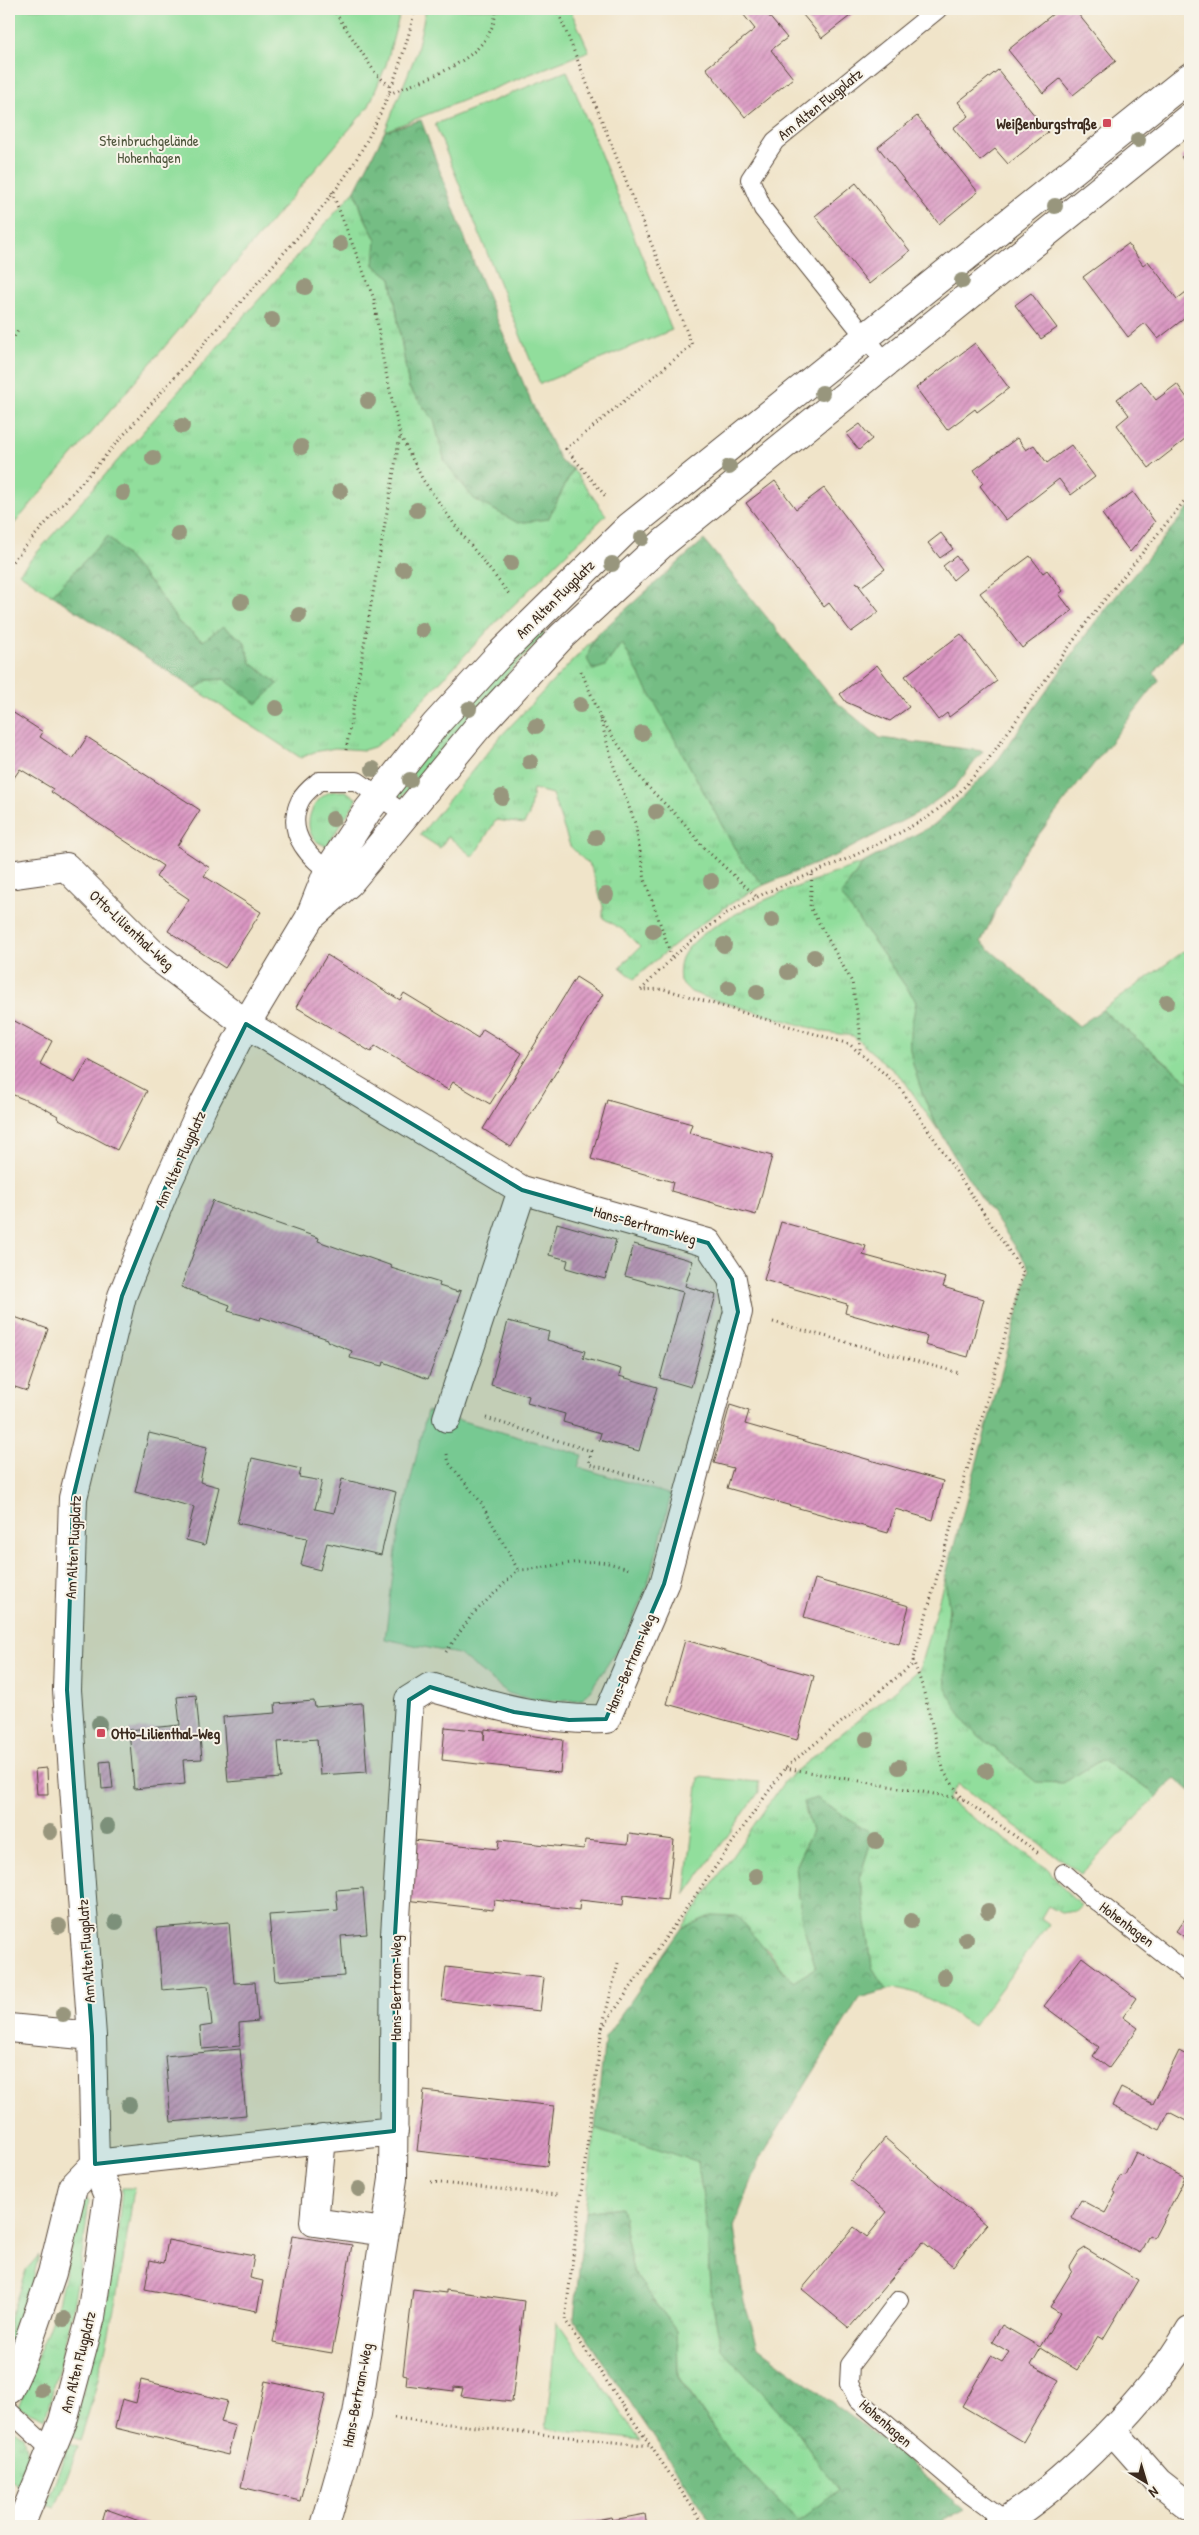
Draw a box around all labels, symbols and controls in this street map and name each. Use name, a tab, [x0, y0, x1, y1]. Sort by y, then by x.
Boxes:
street label: Am Alten Flugplatz	[773, 63, 867, 145]
place label: Weißenburgstraße	[997, 113, 1097, 135]
marker: Weißenburgstraße	[1101, 117, 1113, 129]
park label: Steinbruchgelände Hohenhagen	[99, 130, 199, 168]
street label: Am Alten Flugplatz	[511, 554, 600, 643]
street label: Otto-Lilienthal-Weg	[85, 885, 179, 975]
street label: Am Alten Flugplatz	[149, 1107, 211, 1211]
street label: Hans-Bertram-Weg	[591, 1200, 699, 1250]
street label: Am Alten Flugplatz	[60, 1494, 86, 1599]
street label: Hans-Bertram-Weg	[600, 1610, 660, 1716]
place label: Otto-Lilienthal-Weg	[111, 1723, 220, 1745]
marker: Otto-Lilienthal-Weg	[95, 1727, 107, 1739]
street label: Hohenhagen	[1095, 1896, 1159, 1952]
street label: Am Alten Flugplatz	[72, 1898, 100, 2004]
street label: Hans-Bertram-Weg	[385, 1935, 406, 2041]
street label: Am Alten Flugplatz	[55, 2309, 101, 2415]
street label: Hans-Bertram-Weg	[337, 2341, 377, 2449]
street label: Hohenhagen	[855, 2394, 917, 2452]
north arrow	[1122, 2458, 1172, 2508]
text: N	[1145, 2483, 1163, 2503]

